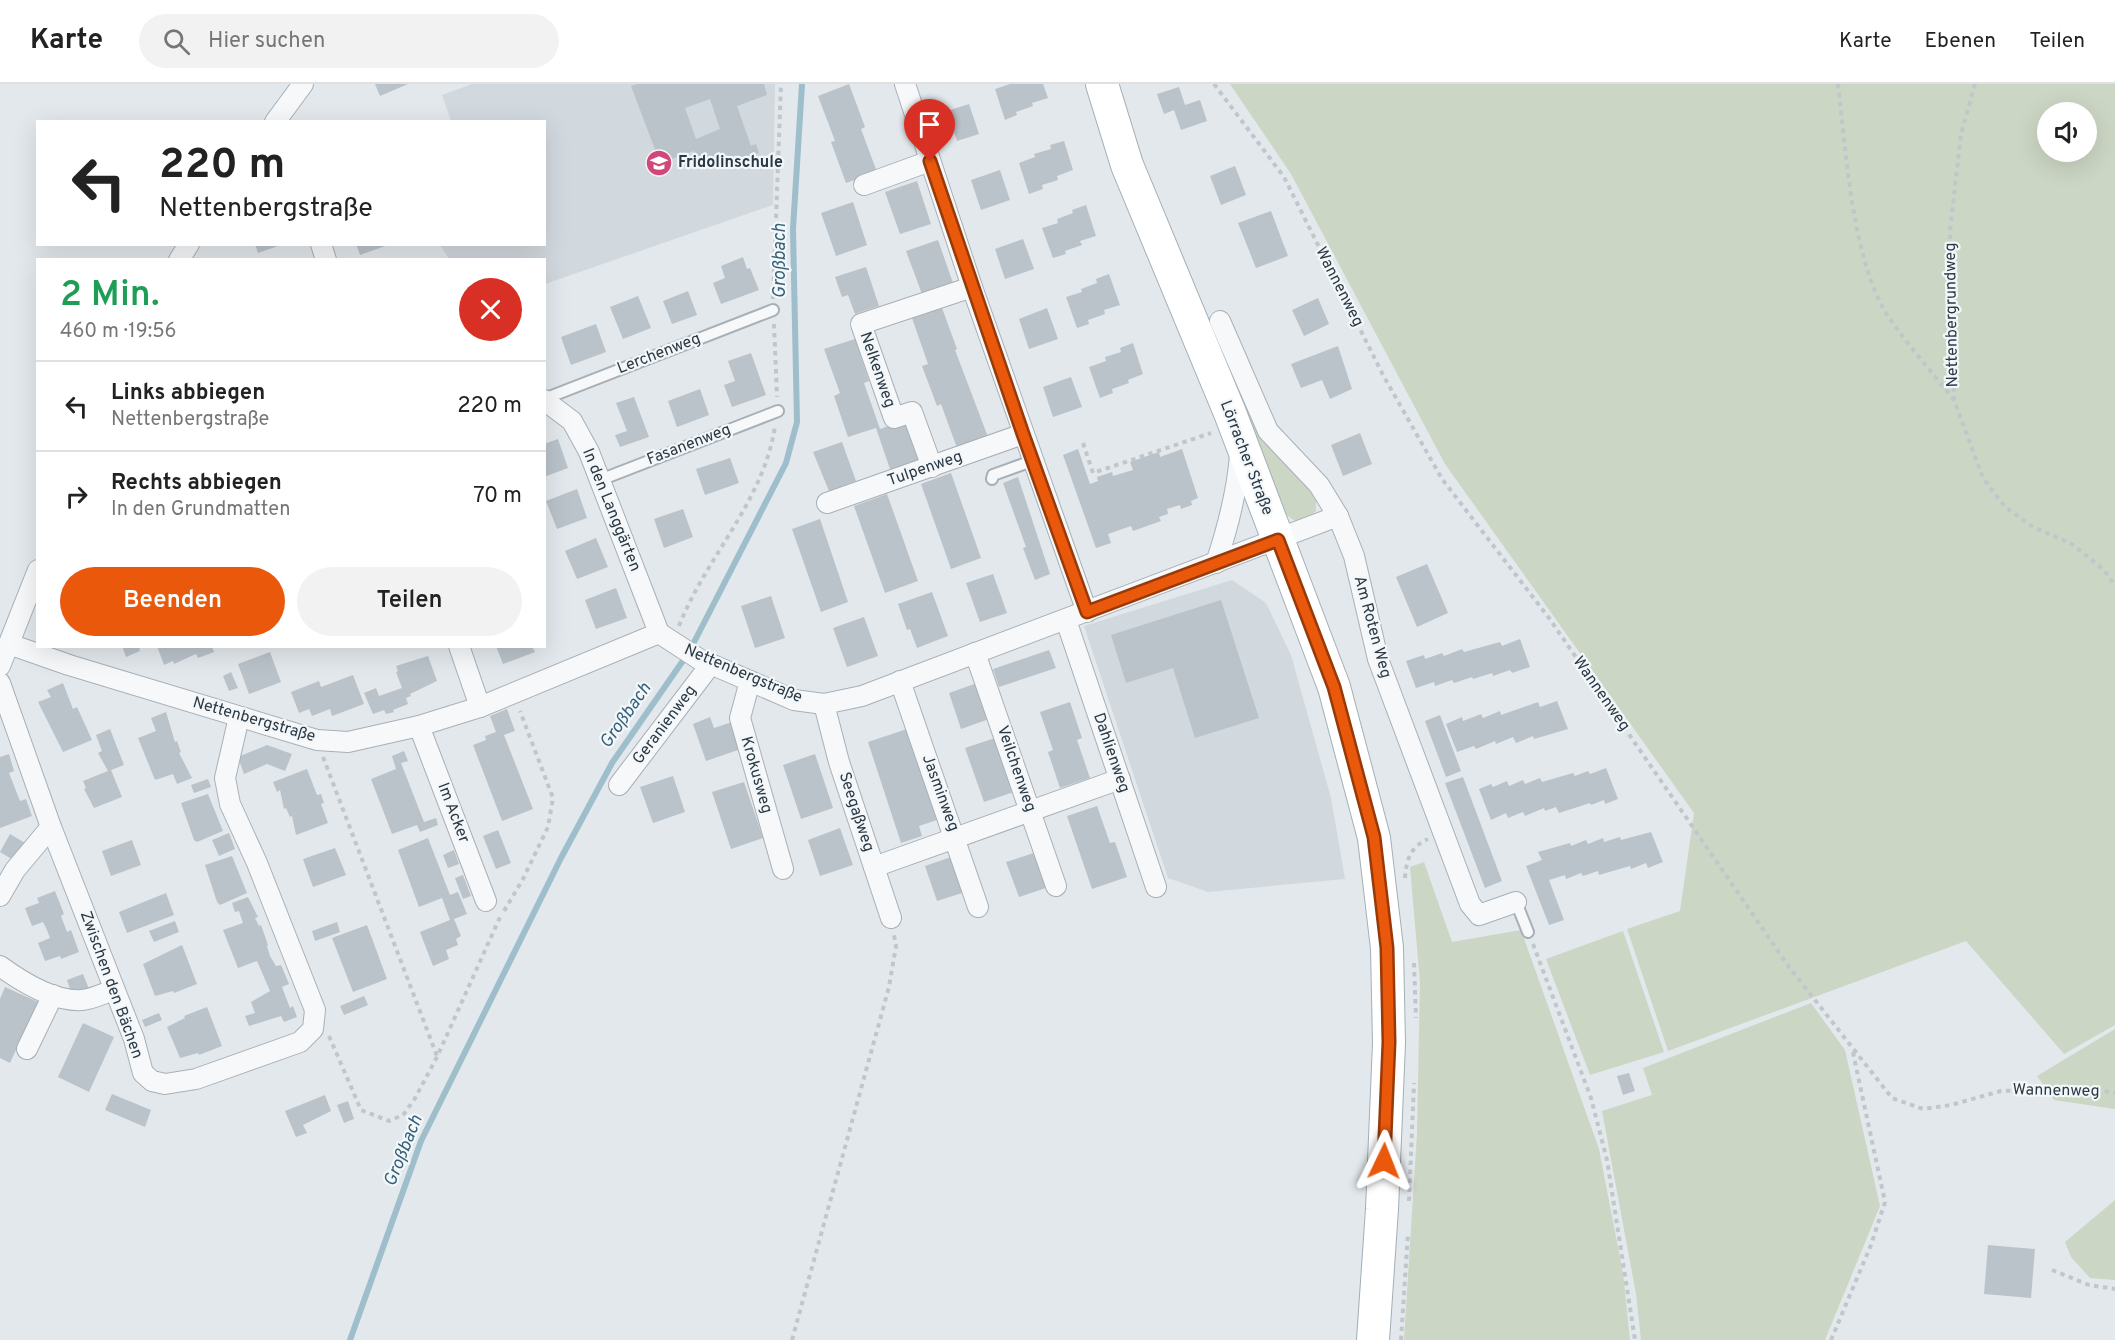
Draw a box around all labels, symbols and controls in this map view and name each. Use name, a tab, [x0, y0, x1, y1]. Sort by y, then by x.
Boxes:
search box	[139, 14, 559, 68]
text: Karte	[30, 23, 103, 59]
icon: search	[160, 25, 193, 58]
text: Hier suchen	[208, 28, 325, 55]
text: Karte	[1839, 28, 1891, 55]
text: Ebenen	[1924, 28, 1996, 55]
text: Teilen	[2029, 28, 2085, 55]
pin	[904, 99, 955, 161]
map controls	[2037, 102, 2097, 162]
button: sound	[2037, 102, 2097, 162]
icon: arrive	[913, 108, 946, 141]
text: 220 m	[159, 140, 285, 193]
icon: left	[60, 144, 138, 222]
school or university icon: Fridolinschule	[644, 148, 674, 178]
place label: Fridolinschule	[678, 153, 783, 173]
text: Nettenbergstraße	[159, 192, 373, 226]
water label: Großbach	[769, 223, 792, 299]
street label: Nettenbergrundweg	[1941, 242, 1963, 388]
street label: Wannenweg	[1310, 244, 1368, 330]
text: 2 Min.	[60, 273, 159, 319]
button: close	[459, 278, 522, 341]
text: 460 m · 19:56	[60, 319, 177, 345]
street label: Lerchenweg	[615, 329, 703, 379]
street label: Nelkenweg	[855, 329, 899, 411]
text: Links abbiegen	[111, 380, 265, 407]
icon: left	[60, 390, 93, 423]
text: 220 m	[457, 393, 522, 420]
street label: Lörracher Straße	[1215, 398, 1277, 518]
text: Nettenbergstraße	[111, 407, 269, 433]
street label: Fasanenweg	[644, 420, 734, 470]
street label: In den Langgärten	[577, 445, 645, 575]
street label: Tulpenweg	[885, 447, 965, 491]
text: Rechts abbiegen	[111, 470, 282, 497]
icon: right	[60, 480, 93, 513]
text: 70 m	[473, 483, 522, 510]
text: In den Grundmatten	[111, 497, 290, 523]
button: Beenden	[60, 567, 285, 636]
button: Teilen	[297, 567, 522, 636]
street label: Am Roten Weg	[1349, 574, 1395, 680]
street label: Nettenbergstraße	[681, 640, 805, 708]
street label: Wannenweg	[1568, 653, 1634, 735]
water label: Großbach	[595, 678, 657, 753]
street label: Geranienweg	[629, 681, 701, 769]
street label: Nettenbergstraße	[190, 693, 318, 747]
street label: Dahlienweg	[1088, 710, 1134, 796]
street label: Veilchenweg	[992, 723, 1040, 815]
street label: Krokusweg	[735, 734, 777, 816]
street label: Jasminweg	[917, 752, 963, 834]
street label: Seegaßweg	[834, 770, 878, 854]
street label: Im Acker	[432, 780, 474, 846]
street label: Zwischen den Bächen	[75, 908, 147, 1062]
street label: Wannenweg	[2012, 1080, 2100, 1102]
water label: Großbach	[379, 1112, 429, 1190]
position arrow	[1352, 1129, 1416, 1193]

